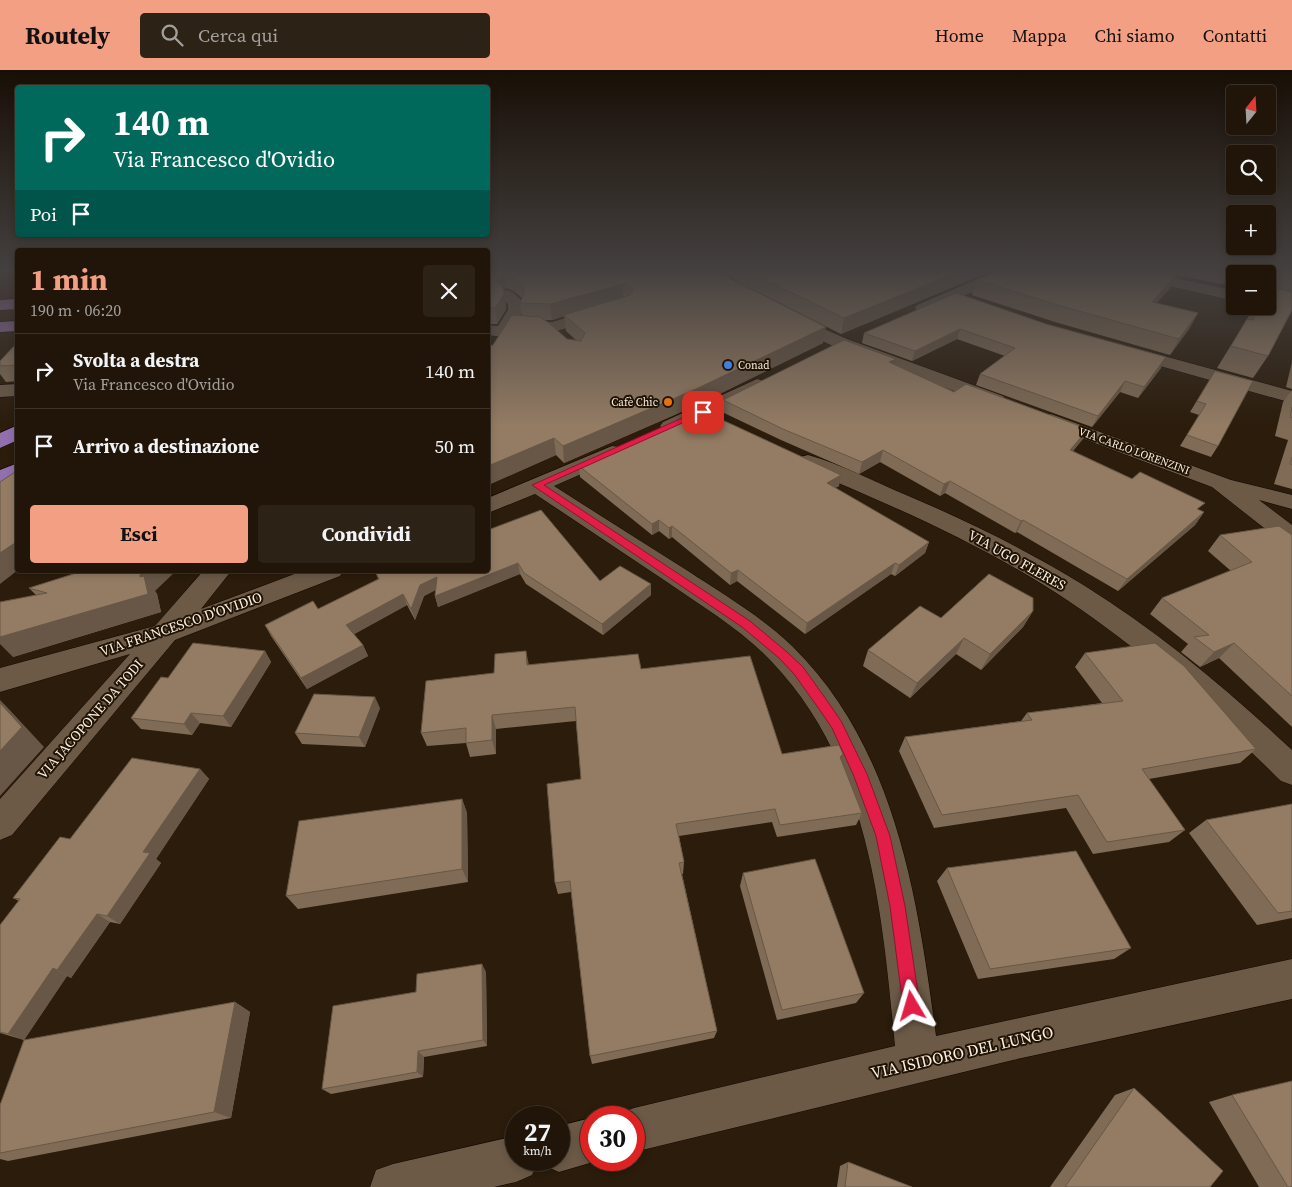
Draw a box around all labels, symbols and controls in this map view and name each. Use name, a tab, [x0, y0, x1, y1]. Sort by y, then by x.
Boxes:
search box	[140, 13, 490, 58]
text: Routely	[25, 19, 110, 52]
icon: search	[158, 21, 186, 49]
text: Cerca qui	[198, 22, 278, 48]
text: Home	[935, 23, 984, 48]
text: Mappa	[1012, 23, 1067, 48]
text: Chi siamo	[1095, 23, 1175, 48]
text: Contatti	[1203, 23, 1267, 48]
north arrow	[1226, 85, 1276, 135]
map controls	[1226, 85, 1276, 315]
text: 140 m	[113, 99, 209, 147]
icon: right	[30, 105, 95, 170]
text: Via Francesco d'Ovidio	[113, 144, 335, 174]
button: search	[1226, 145, 1276, 195]
icon: arrive	[67, 200, 95, 228]
text: Poi	[30, 201, 57, 227]
button: +	[1226, 205, 1276, 255]
text: 1 min	[30, 259, 108, 300]
button: close	[423, 265, 475, 317]
button: −	[1226, 265, 1276, 315]
text: 190 m · 06:20	[30, 299, 121, 321]
text: Svolta a destra	[73, 347, 199, 373]
icon: right	[30, 357, 58, 385]
text: 140 m	[425, 358, 475, 384]
place label: Conad	[738, 358, 770, 373]
marker: Conad	[722, 359, 734, 371]
text: Via Francesco d'Ovidio	[73, 373, 234, 395]
pin	[682, 391, 724, 433]
place label: Cafè Chic	[611, 395, 659, 410]
marker: Cafè Chic	[662, 396, 674, 408]
icon: arrive	[689, 398, 717, 426]
street label: VIA CARLO LORENZINI	[1076, 424, 1192, 478]
icon: arrive	[30, 432, 58, 460]
text: Arrivo a destinazione	[73, 433, 259, 459]
text: 50 m	[434, 433, 475, 459]
button: Esci	[30, 505, 248, 563]
button: Condividi	[258, 505, 475, 563]
street label: VIA UGO FLERES	[964, 525, 1070, 595]
street label: VIA FRANCESCO D'OVIDIO	[97, 587, 265, 661]
street label: VIA JACOPONE DA TODI	[32, 655, 148, 783]
position arrow	[885, 979, 937, 1031]
street label: VIA ISIDORO DEL LUNGO	[869, 1020, 1055, 1084]
speed limit sign: 30	[580, 1106, 645, 1171]
text: 27	[524, 1115, 551, 1149]
text: km/h	[523, 1143, 552, 1159]

